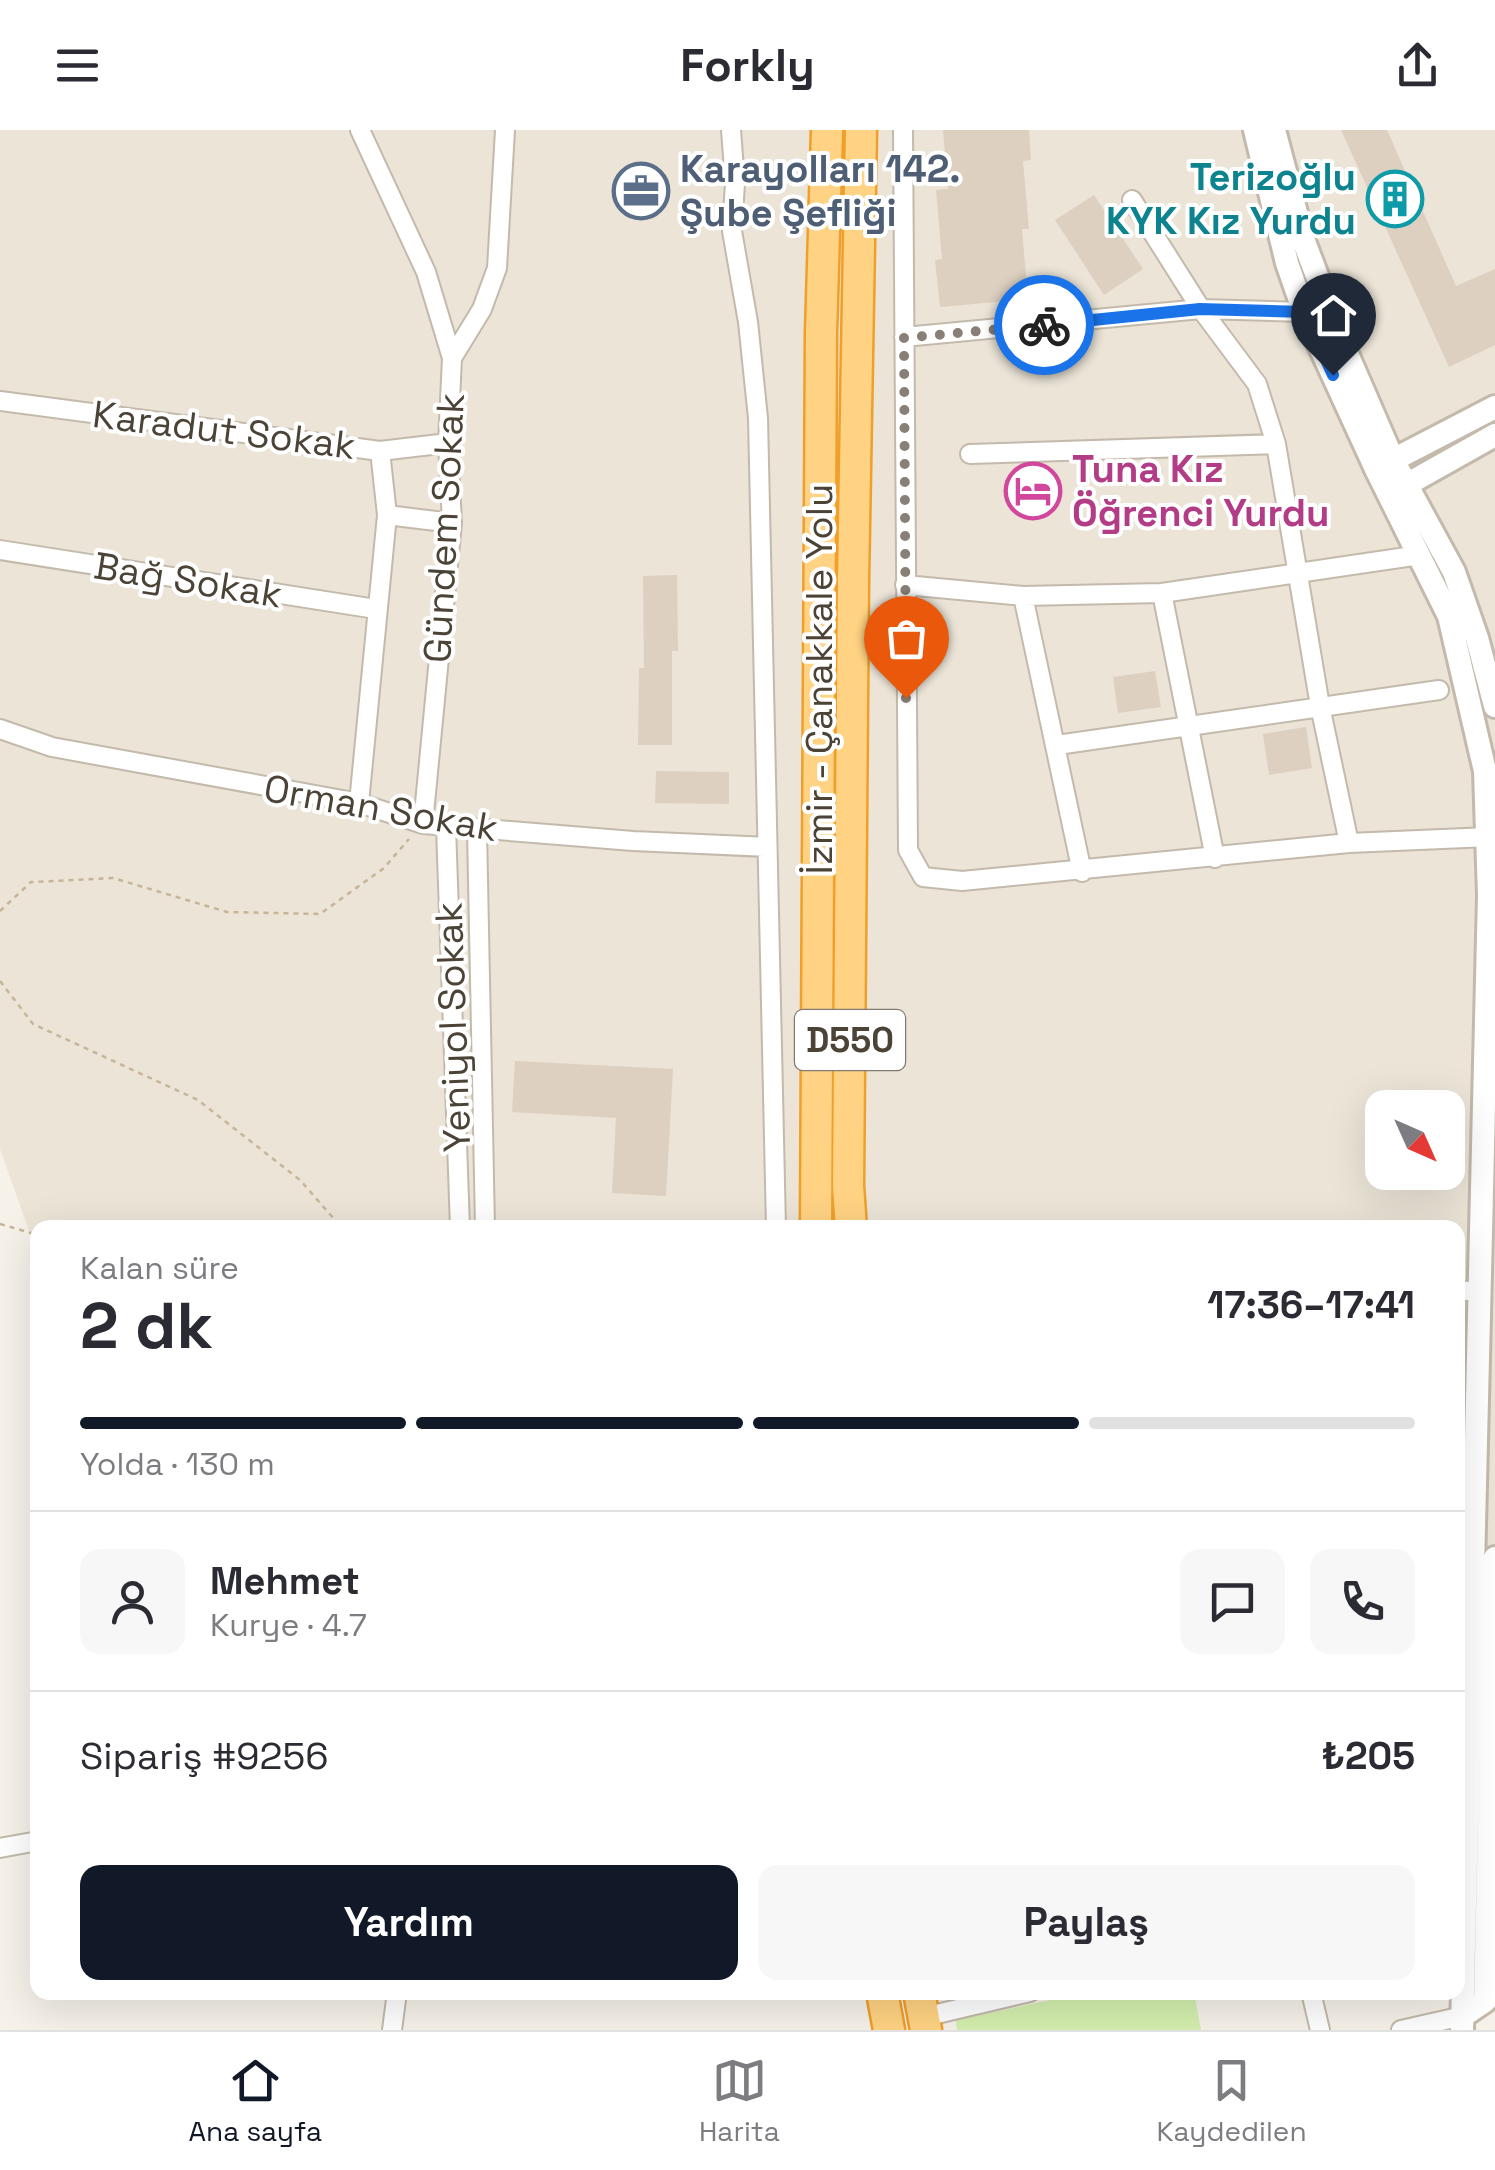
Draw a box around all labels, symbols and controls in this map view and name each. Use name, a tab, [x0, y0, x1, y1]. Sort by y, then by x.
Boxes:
text: Forkly	[680, 37, 815, 94]
icon: menu	[50, 38, 105, 93]
icon: share	[1390, 38, 1445, 93]
place label: Karayolları 142. Şube Şefliği	[680, 145, 961, 237]
place label: Terizoğlu KYK Kız Yurdu	[1106, 153, 1356, 245]
office icon: Karayolları 142. Şube Şefliği	[611, 161, 671, 221]
building icon: Terizoğlu KYK Kız Yurdu	[1365, 169, 1425, 229]
pin	[1291, 273, 1376, 376]
courier	[994, 275, 1094, 375]
icon: home	[1306, 288, 1361, 343]
icon: bike	[1017, 298, 1072, 353]
street label: Karadut Sokak	[90, 390, 358, 470]
street label: Gündem Sokak	[413, 392, 475, 664]
place label: Tuna Kız Öğrenci Yurdu	[1072, 445, 1330, 537]
hotel icon: Tuna Kız Öğrenci Yurdu	[1003, 461, 1063, 521]
street label: İzmir - Çanakkale Yolu	[795, 484, 843, 874]
street label: Bağ Sokak	[91, 541, 285, 619]
pin	[864, 596, 949, 699]
icon: bag	[879, 611, 934, 666]
street label: Orman Sokak	[260, 764, 502, 852]
street label: Yeniyol Sokak	[425, 901, 481, 1153]
road number: D550	[795, 1010, 905, 1070]
north arrow	[1365, 1090, 1465, 1190]
map controls	[1365, 1090, 1465, 1190]
text: Kalan süre	[80, 1248, 239, 1288]
text: 17:36–17:41	[1207, 1281, 1415, 1329]
text: 2 dk	[80, 1284, 213, 1367]
text: Yolda · 130 m	[80, 1444, 275, 1484]
button: person	[80, 1549, 185, 1654]
button: chat	[1180, 1549, 1285, 1654]
button: phone	[1310, 1549, 1415, 1654]
text: Mehmet	[210, 1557, 360, 1605]
text: Kurye · 4.7	[210, 1605, 367, 1645]
text: Sipariş #9256	[80, 1732, 328, 1780]
text: ₺205	[1322, 1732, 1415, 1780]
button: Yardım	[80, 1865, 738, 1980]
button: Paylaş	[758, 1865, 1415, 1980]
tab: Ana sayfa	[188, 2053, 322, 2149]
tab: Harita	[699, 2053, 780, 2149]
tab: Kaydedilen	[1157, 2053, 1307, 2149]

